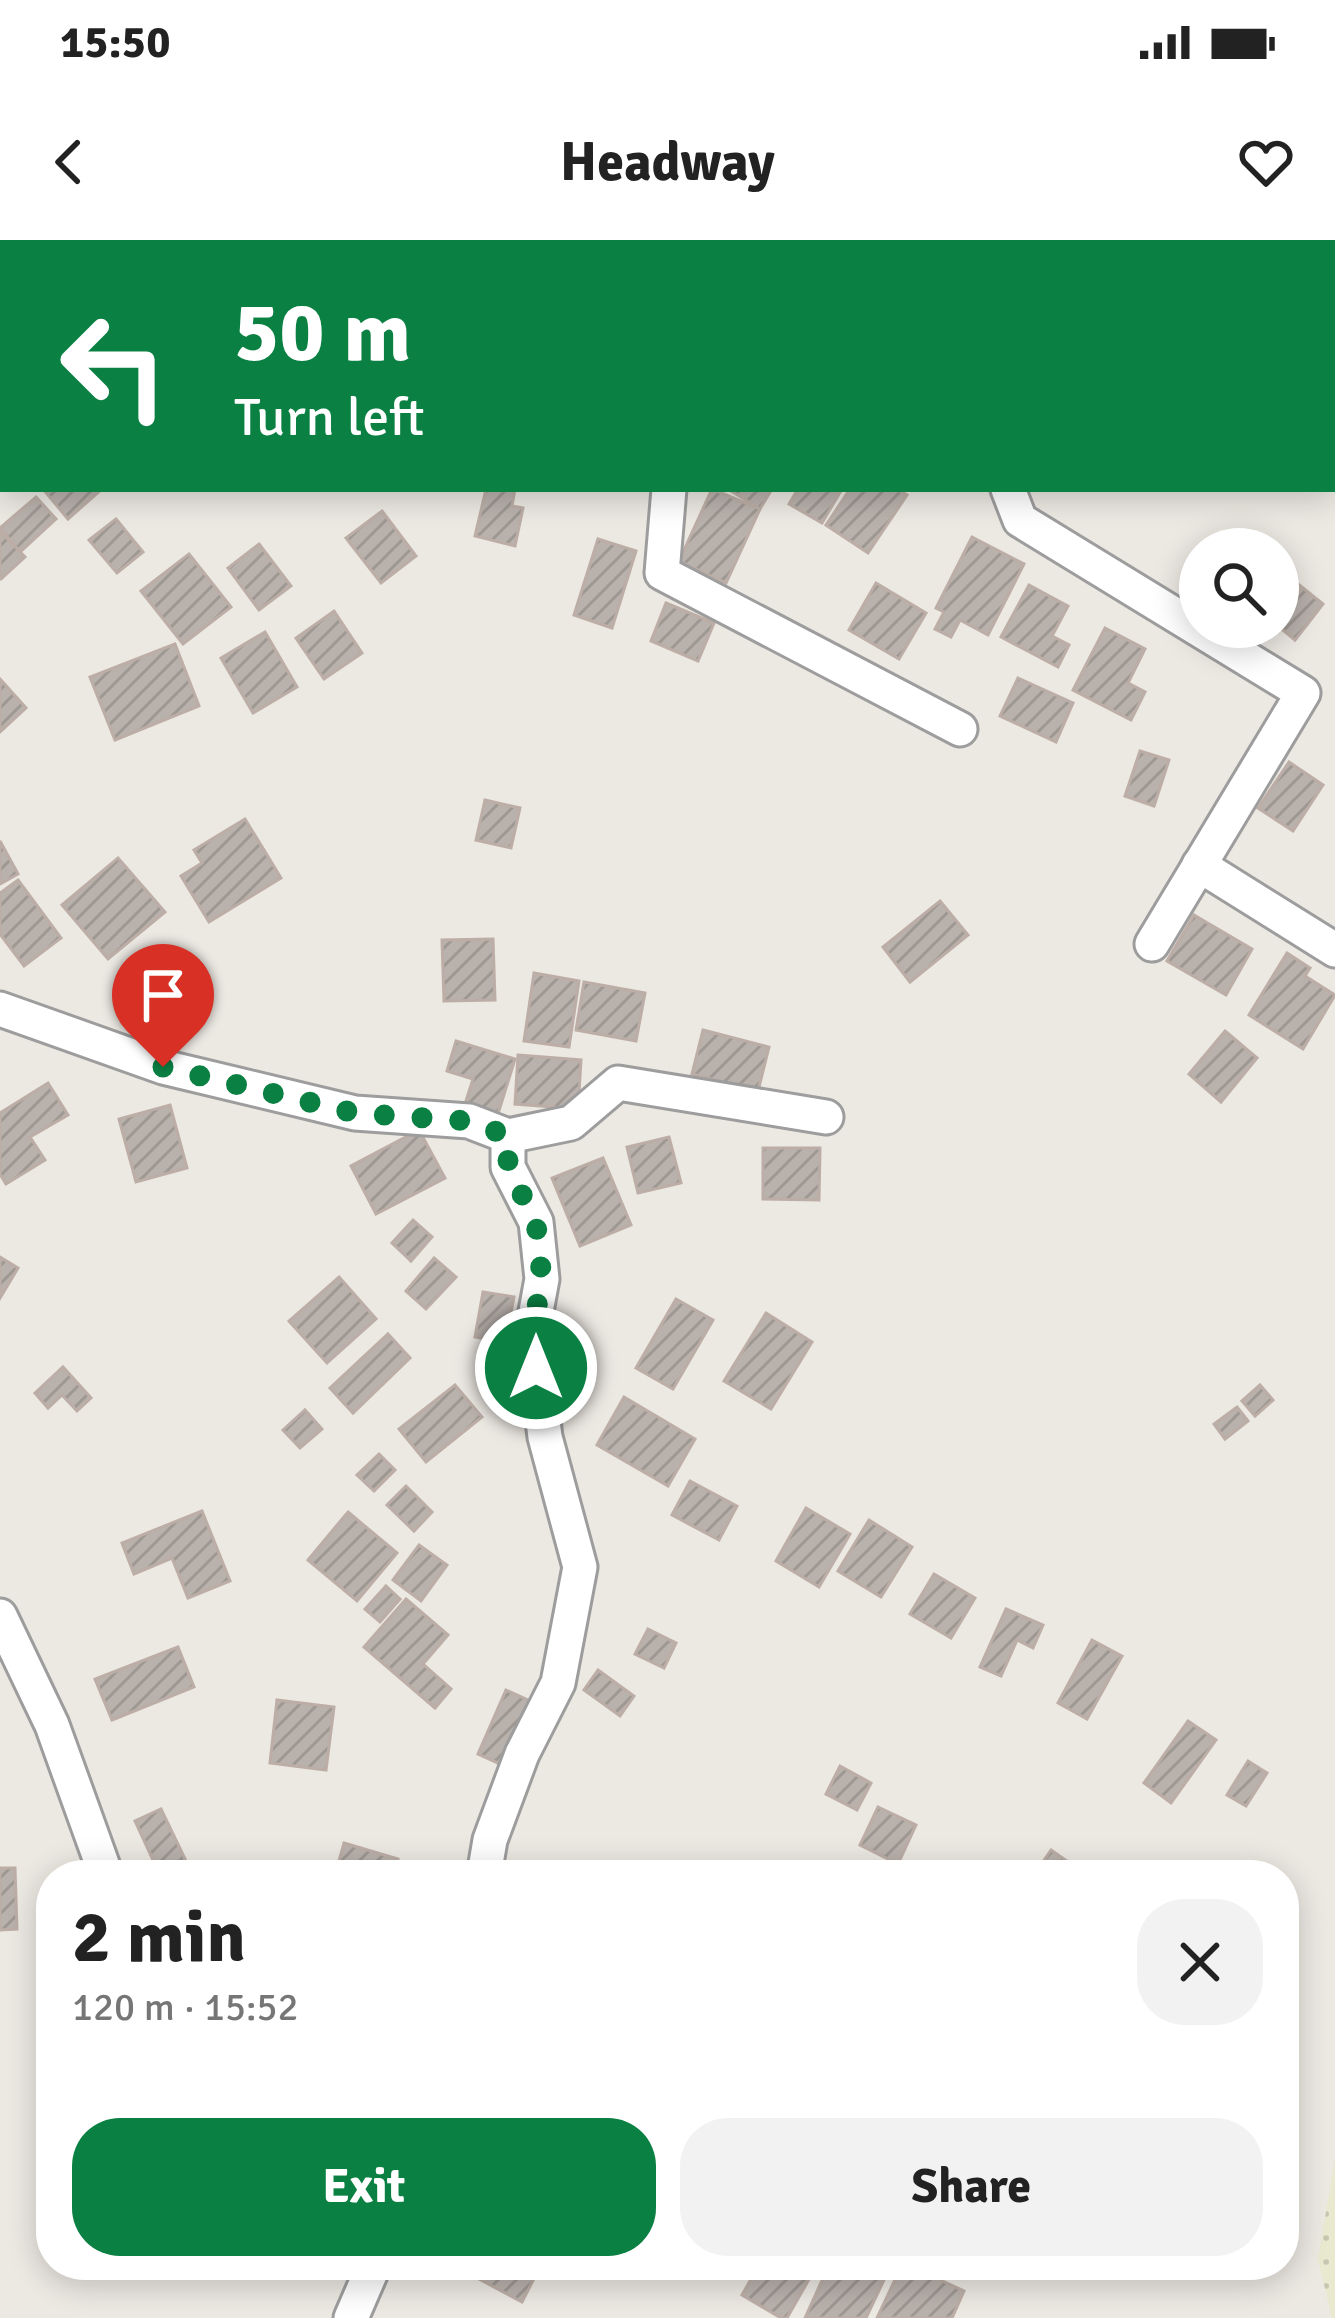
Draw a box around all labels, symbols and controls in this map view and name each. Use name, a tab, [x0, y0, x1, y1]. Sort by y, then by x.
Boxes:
text: 15:50	[60, 15, 170, 70]
icon: back	[36, 129, 102, 195]
text: Headway	[560, 129, 775, 196]
icon: heart	[1233, 129, 1299, 195]
text: 50 m	[234, 281, 411, 385]
icon: left	[36, 288, 192, 444]
text: Turn left	[234, 384, 424, 451]
map controls	[1179, 528, 1299, 648]
button: search	[1179, 528, 1299, 648]
pin	[112, 944, 214, 1067]
icon: arrive	[130, 962, 196, 1028]
position arrow	[473, 1305, 599, 1431]
text: 2 min	[72, 1893, 246, 1982]
button: close	[1137, 1899, 1263, 2025]
text: 120 m · 15:52	[72, 1983, 299, 2031]
button: Exit	[72, 2118, 656, 2256]
button: Share	[680, 2118, 1263, 2256]

